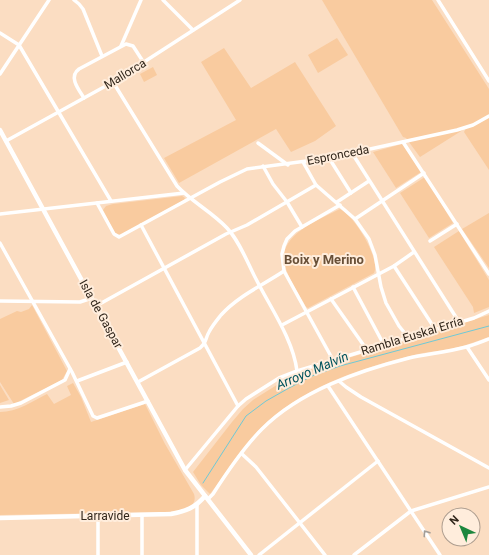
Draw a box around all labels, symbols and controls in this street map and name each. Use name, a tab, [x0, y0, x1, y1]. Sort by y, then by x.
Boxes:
street label: Mallorca	[101, 56, 149, 92]
street label: Espronceda	[306, 142, 370, 168]
district label: Boix y Merino	[284, 252, 364, 267]
street label: Isla de Gaspar	[76, 277, 126, 351]
street label: Rambla Euskal Erría	[359, 314, 465, 358]
water label: Arroyo Malvín	[273, 348, 351, 393]
north arrow	[441, 507, 481, 547]
street label: Larravide	[80, 509, 130, 523]
text: N	[447, 513, 462, 528]
one-way arrow	[423, 530, 431, 537]

